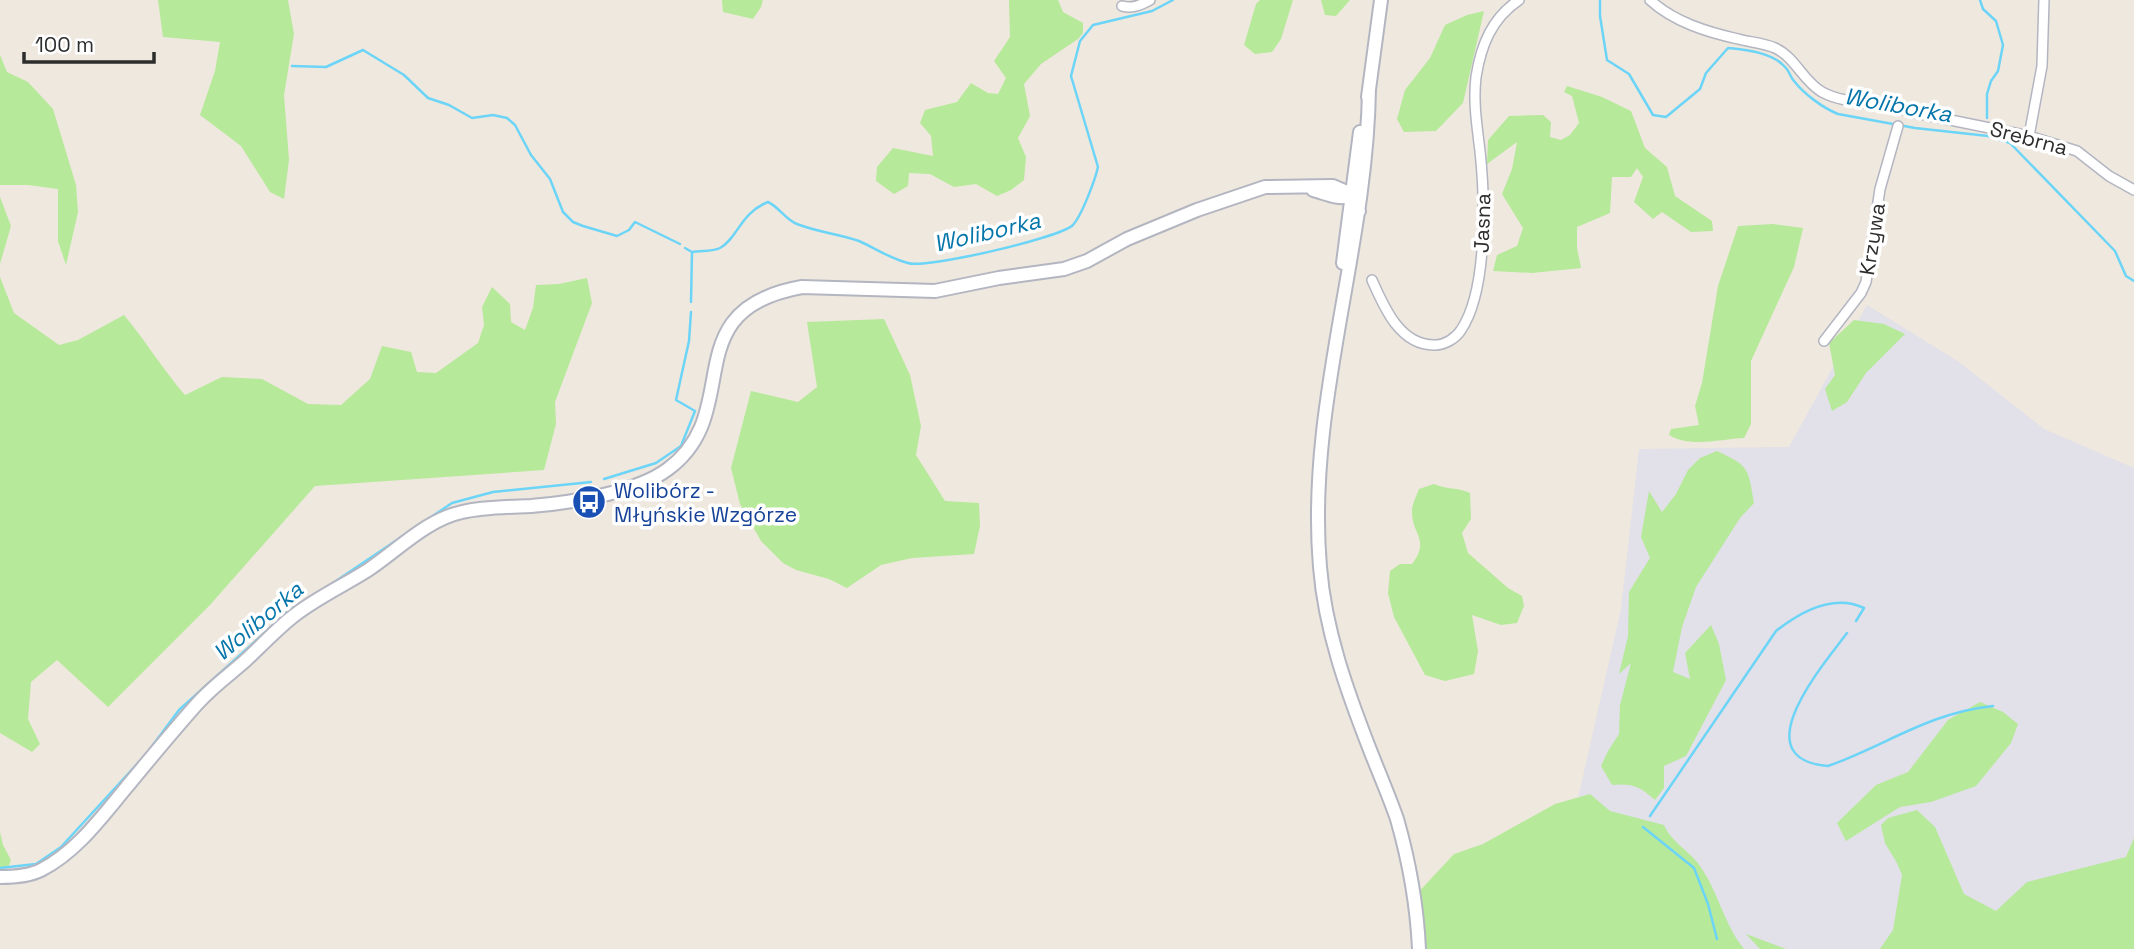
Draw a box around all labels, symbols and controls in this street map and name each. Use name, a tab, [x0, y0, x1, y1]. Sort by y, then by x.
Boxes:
scale bar	[24, 21, 154, 65]
text: 100 m	[35, 31, 94, 58]
water label: Woliborka	[1842, 81, 1955, 129]
street label: Srebrna	[1987, 115, 2071, 161]
street label: Jasna	[1467, 193, 1497, 253]
street label: Krzywa	[1853, 201, 1891, 277]
water label: Woliborka	[931, 205, 1044, 259]
place label: Wolibórz - Młyńskie Wzgórze	[614, 477, 797, 528]
bus stop icon: Wolibórz - Młyńskie Wzgórze	[570, 483, 608, 521]
water label: Woliborka	[207, 574, 310, 667]

